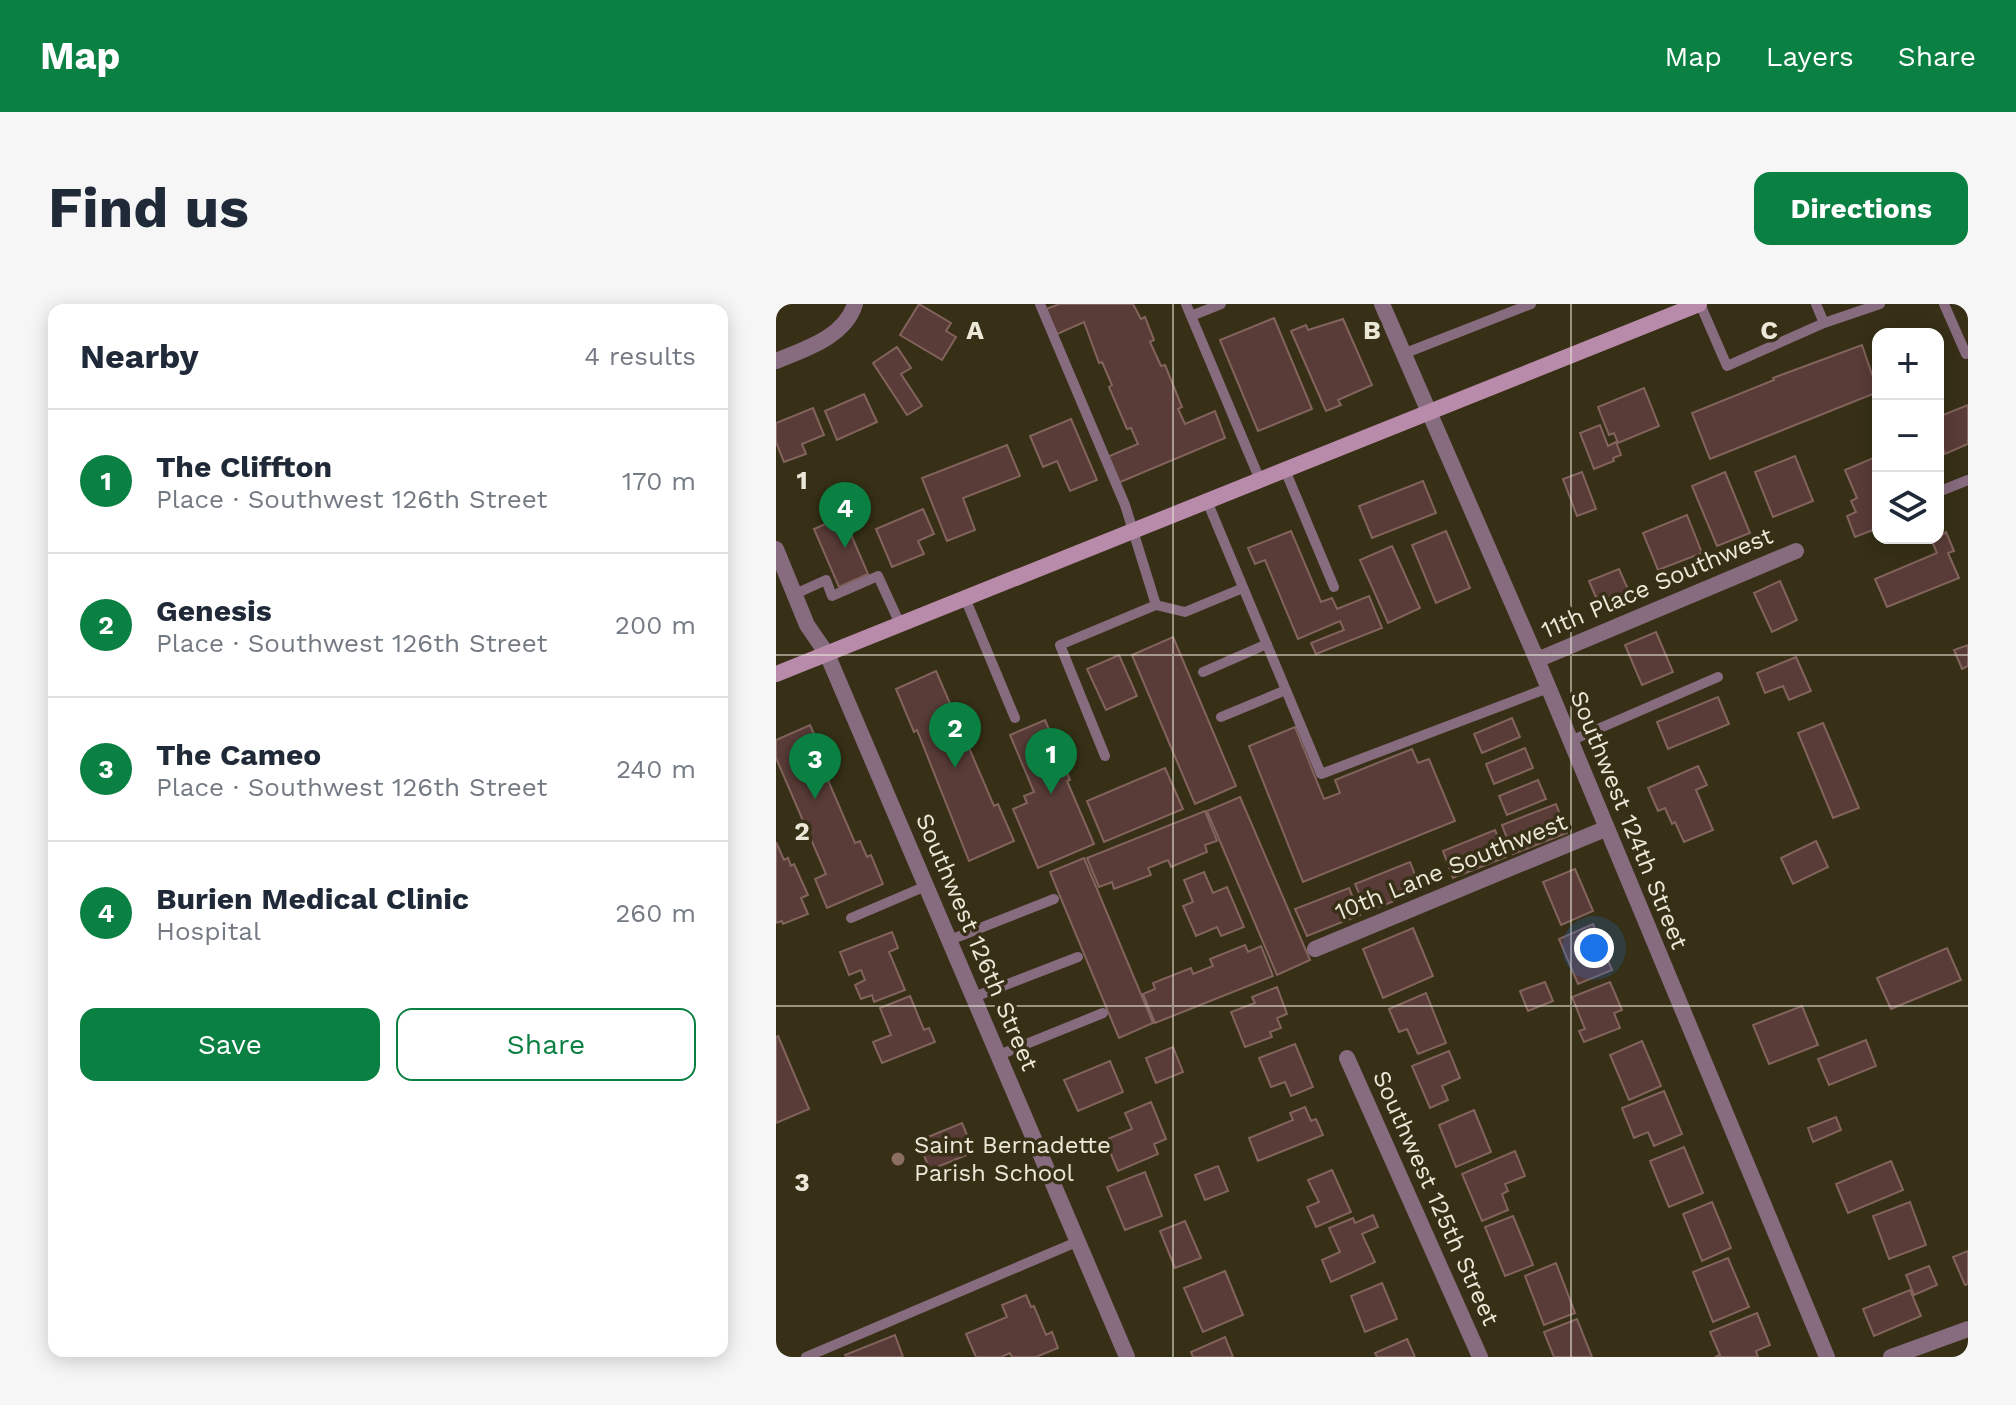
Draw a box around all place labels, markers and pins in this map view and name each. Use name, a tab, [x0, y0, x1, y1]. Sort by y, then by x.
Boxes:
pin: 4	[819, 482, 871, 548]
pin: 2	[929, 702, 981, 768]
pin: 1	[1025, 728, 1077, 794]
pin: 3	[789, 733, 841, 799]
place label: Saint Bernadette Parish School	[914, 1131, 1111, 1187]
marker: Saint Bernadette Parish School	[889, 1150, 907, 1168]

